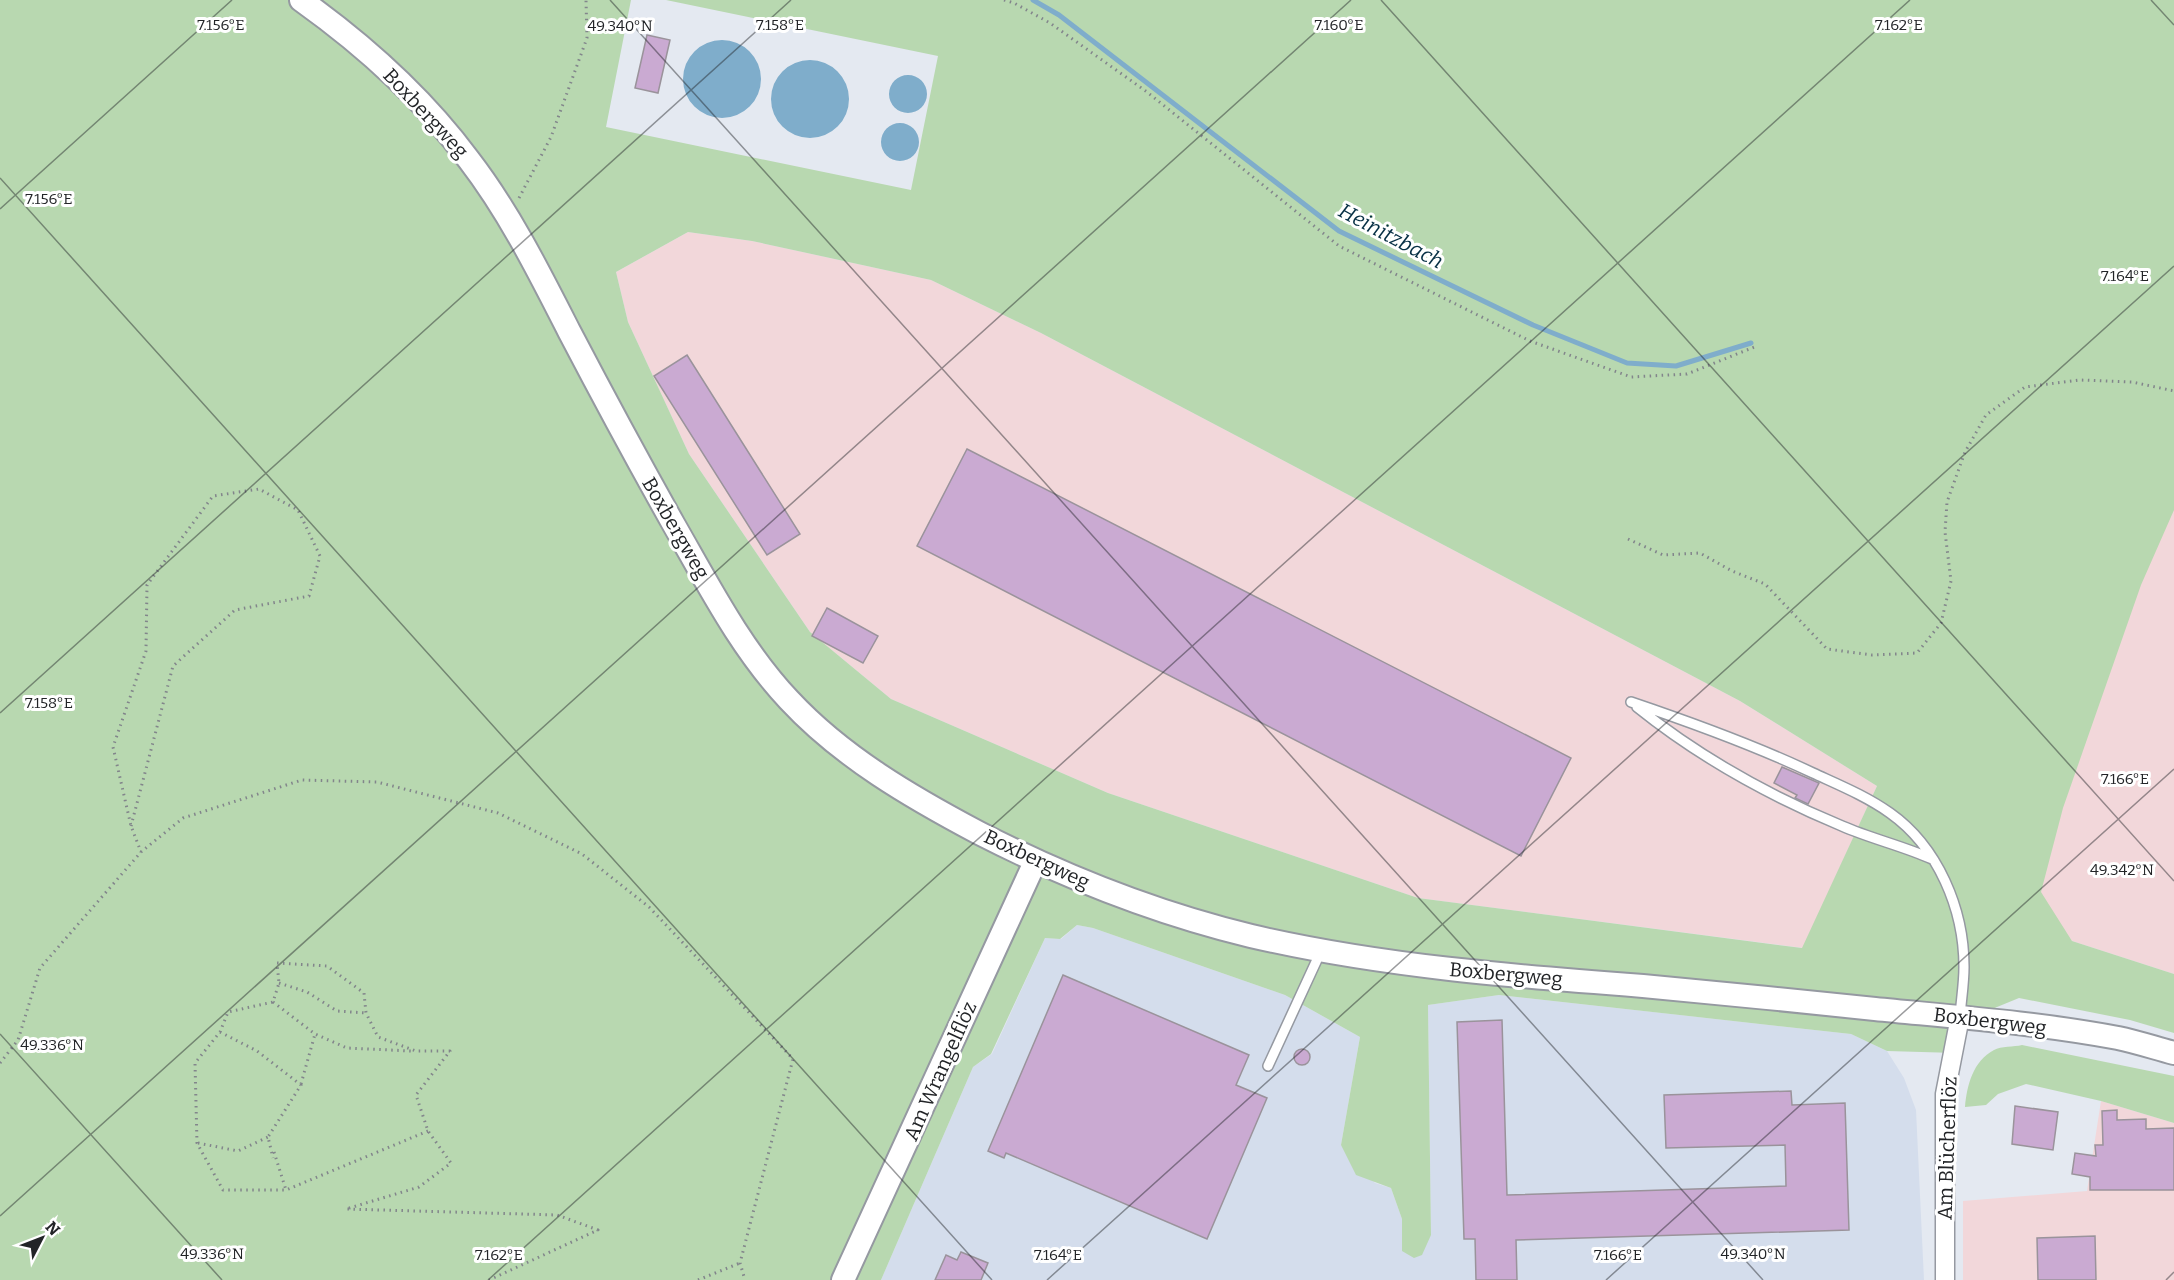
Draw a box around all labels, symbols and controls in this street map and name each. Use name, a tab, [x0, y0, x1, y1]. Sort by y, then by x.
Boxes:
text: 7.156°E	[197, 16, 245, 34]
text: 7.158°E	[756, 16, 804, 34]
text: 7.160°E	[1314, 16, 1364, 34]
text: 7.162°E	[1875, 16, 1923, 34]
text: 49.340°N	[587, 17, 653, 35]
street label: Boxbergweg	[378, 63, 474, 163]
text: 7.156°E	[25, 190, 73, 208]
water label: Heinitzbach	[1334, 198, 1448, 274]
text: 7.164°E	[2101, 267, 2149, 285]
street label: Boxbergweg	[637, 473, 715, 583]
text: 7.158°E	[25, 694, 73, 712]
text: 7.166°E	[2101, 770, 2149, 788]
street label: Boxbergweg	[980, 824, 1094, 894]
text: 49.342°N	[2090, 861, 2154, 879]
street label: Boxbergweg	[1448, 957, 1564, 991]
street label: Am Wrangelflöz	[899, 998, 981, 1144]
street label: Boxbergweg	[1932, 1002, 2048, 1040]
text: 49.336°N	[20, 1036, 84, 1054]
street label: Am Blücherflöz	[1933, 1076, 1961, 1220]
north arrow	[12, 1208, 72, 1268]
text: N	[42, 1217, 64, 1239]
text: 49.336°N	[180, 1245, 244, 1263]
text: 49.340°N	[1720, 1245, 1786, 1263]
text: 7.162°E	[475, 1246, 523, 1264]
text: 7.164°E	[1034, 1246, 1082, 1264]
text: 7.166°E	[1594, 1246, 1642, 1264]

